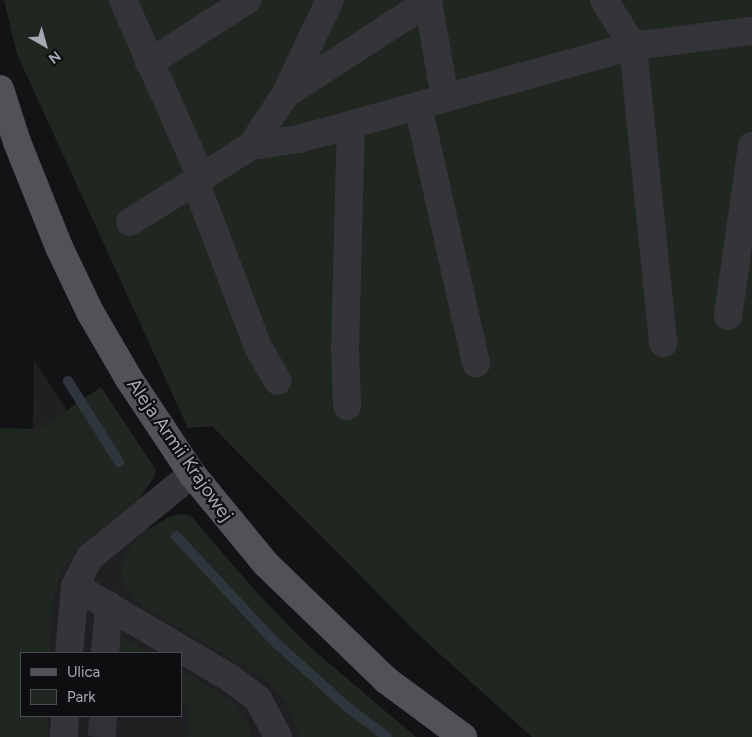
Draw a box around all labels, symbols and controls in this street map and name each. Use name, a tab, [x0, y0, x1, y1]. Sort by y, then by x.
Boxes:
north arrow	[20, 20, 70, 70]
text: N	[45, 47, 64, 67]
street label: Aleja Armii Krajowej	[122, 374, 238, 526]
legend	[20, 652, 182, 717]
text: Ulica	[67, 663, 100, 681]
text: Park	[67, 688, 96, 706]

